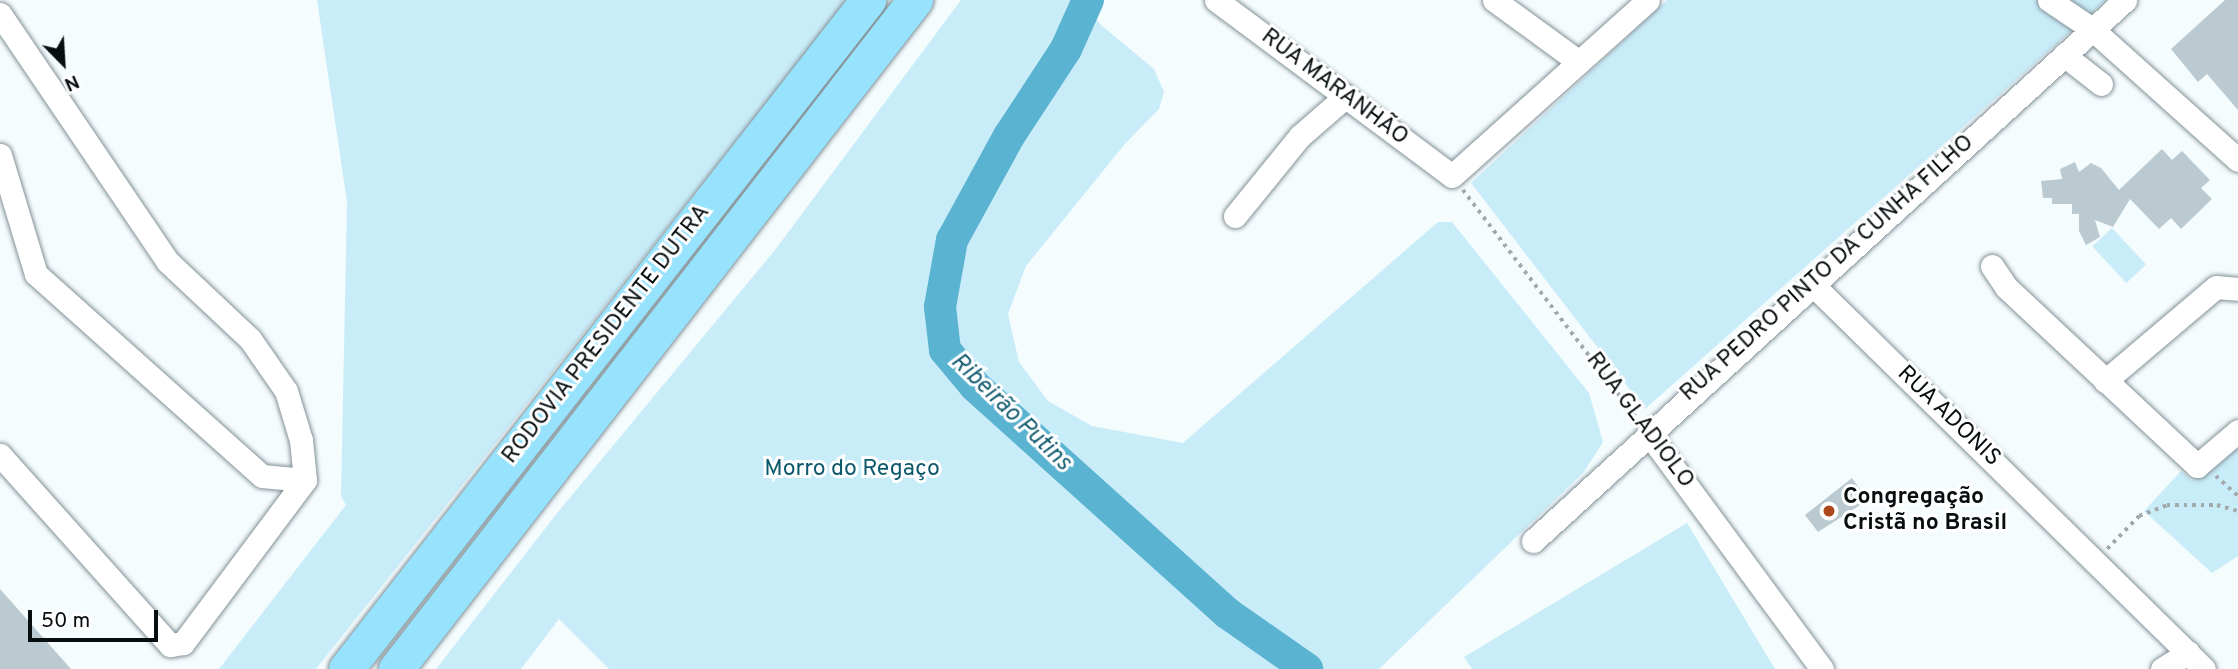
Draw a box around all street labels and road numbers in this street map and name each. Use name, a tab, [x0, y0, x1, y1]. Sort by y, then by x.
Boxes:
street label: RUA MARANHÃO	[1255, 23, 1413, 153]
street label: RUA PEDRO PINTO DA CUNHA FILHO	[1675, 129, 1981, 409]
street label: RODOVIA PRESIDENTE DUTRA	[497, 200, 717, 470]
street label: RUA GLADIOLO	[1579, 347, 1699, 495]
street label: RUA ADONIS	[1890, 360, 2006, 474]

